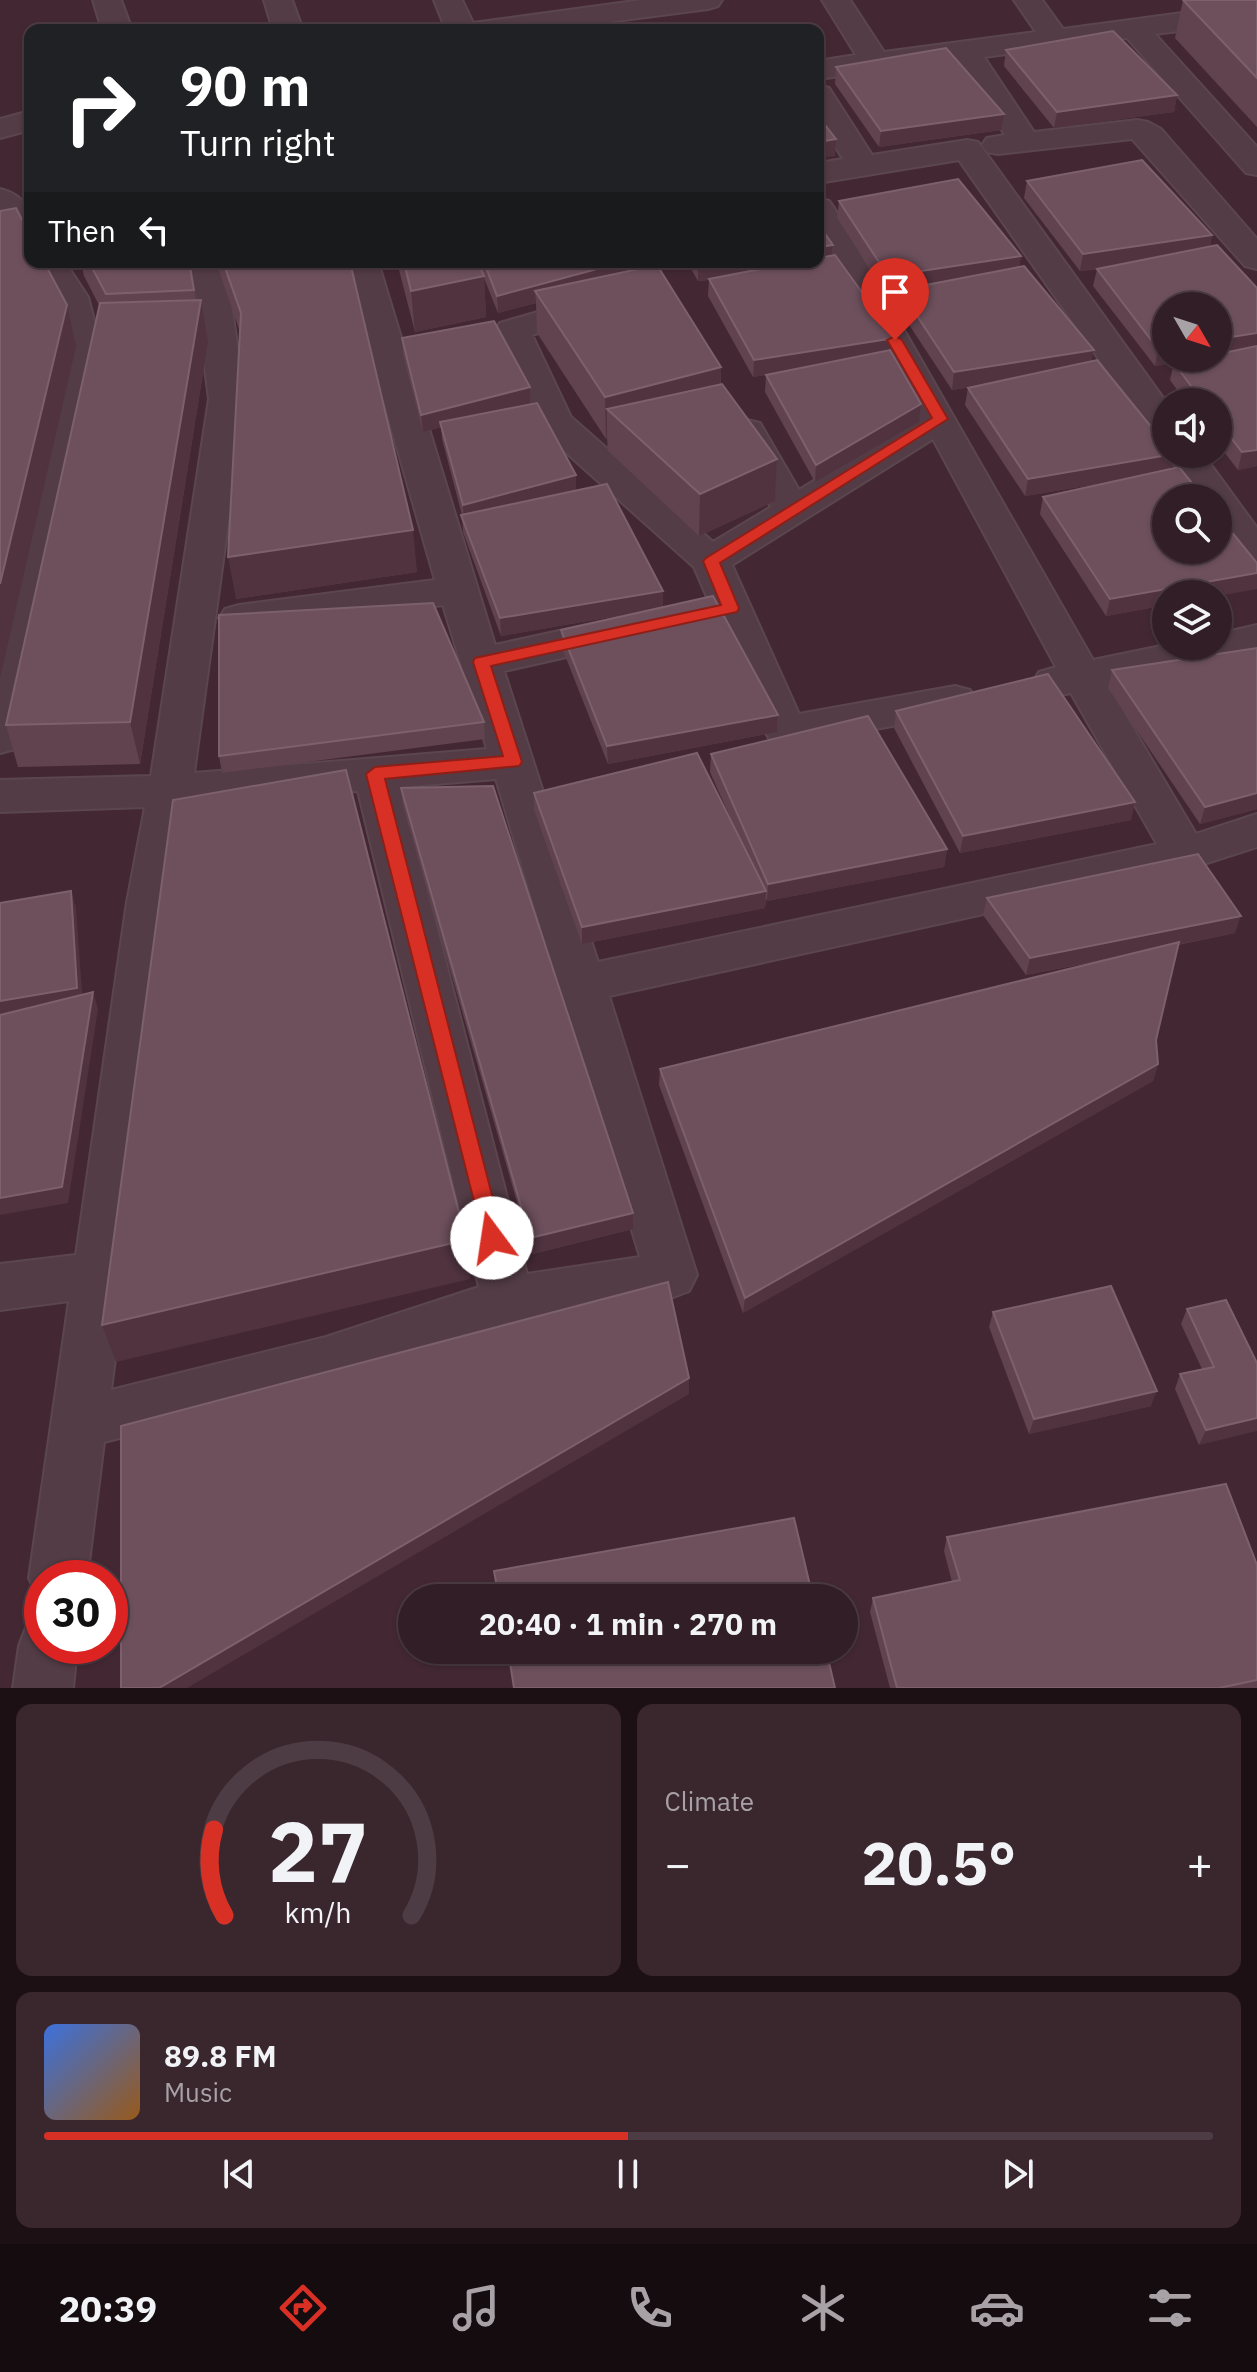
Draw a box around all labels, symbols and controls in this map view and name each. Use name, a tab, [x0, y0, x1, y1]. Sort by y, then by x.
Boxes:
text: 90 m	[180, 49, 310, 121]
icon: right	[48, 56, 152, 160]
text: Turn right	[180, 119, 336, 166]
icon: left	[132, 208, 176, 252]
text: Then	[48, 211, 116, 250]
pin	[861, 258, 929, 340]
icon: arrive	[873, 270, 917, 314]
north arrow	[1152, 292, 1232, 372]
map controls	[1152, 292, 1232, 660]
button: sound	[1152, 388, 1232, 468]
button: search	[1152, 484, 1232, 564]
button: layers	[1152, 580, 1232, 660]
position arrow	[450, 1196, 534, 1280]
speed limit sign: 30	[24, 1560, 128, 1664]
text: 20:40 · 1 min · 270 m	[479, 1604, 777, 1643]
text: Climate	[665, 1784, 754, 1818]
text: 27	[268, 1797, 368, 1905]
text: 20.5°	[861, 1823, 1016, 1902]
text: −	[665, 1835, 691, 1892]
text: +	[1187, 1835, 1213, 1892]
text: km/h	[285, 1894, 352, 1931]
text: 89.8 FM	[164, 2036, 277, 2075]
text: Music	[164, 2075, 232, 2109]
icon: previous	[217, 2152, 261, 2196]
icon: pause	[606, 2152, 650, 2196]
icon: next	[996, 2152, 1040, 2196]
icon: directions	[275, 2280, 331, 2336]
icon: music	[448, 2280, 504, 2336]
icon: phone	[622, 2280, 678, 2336]
icon: climate	[795, 2280, 851, 2336]
icon: car	[969, 2280, 1025, 2336]
icon: filters	[1142, 2280, 1198, 2336]
text: 20:39	[59, 2285, 157, 2332]

